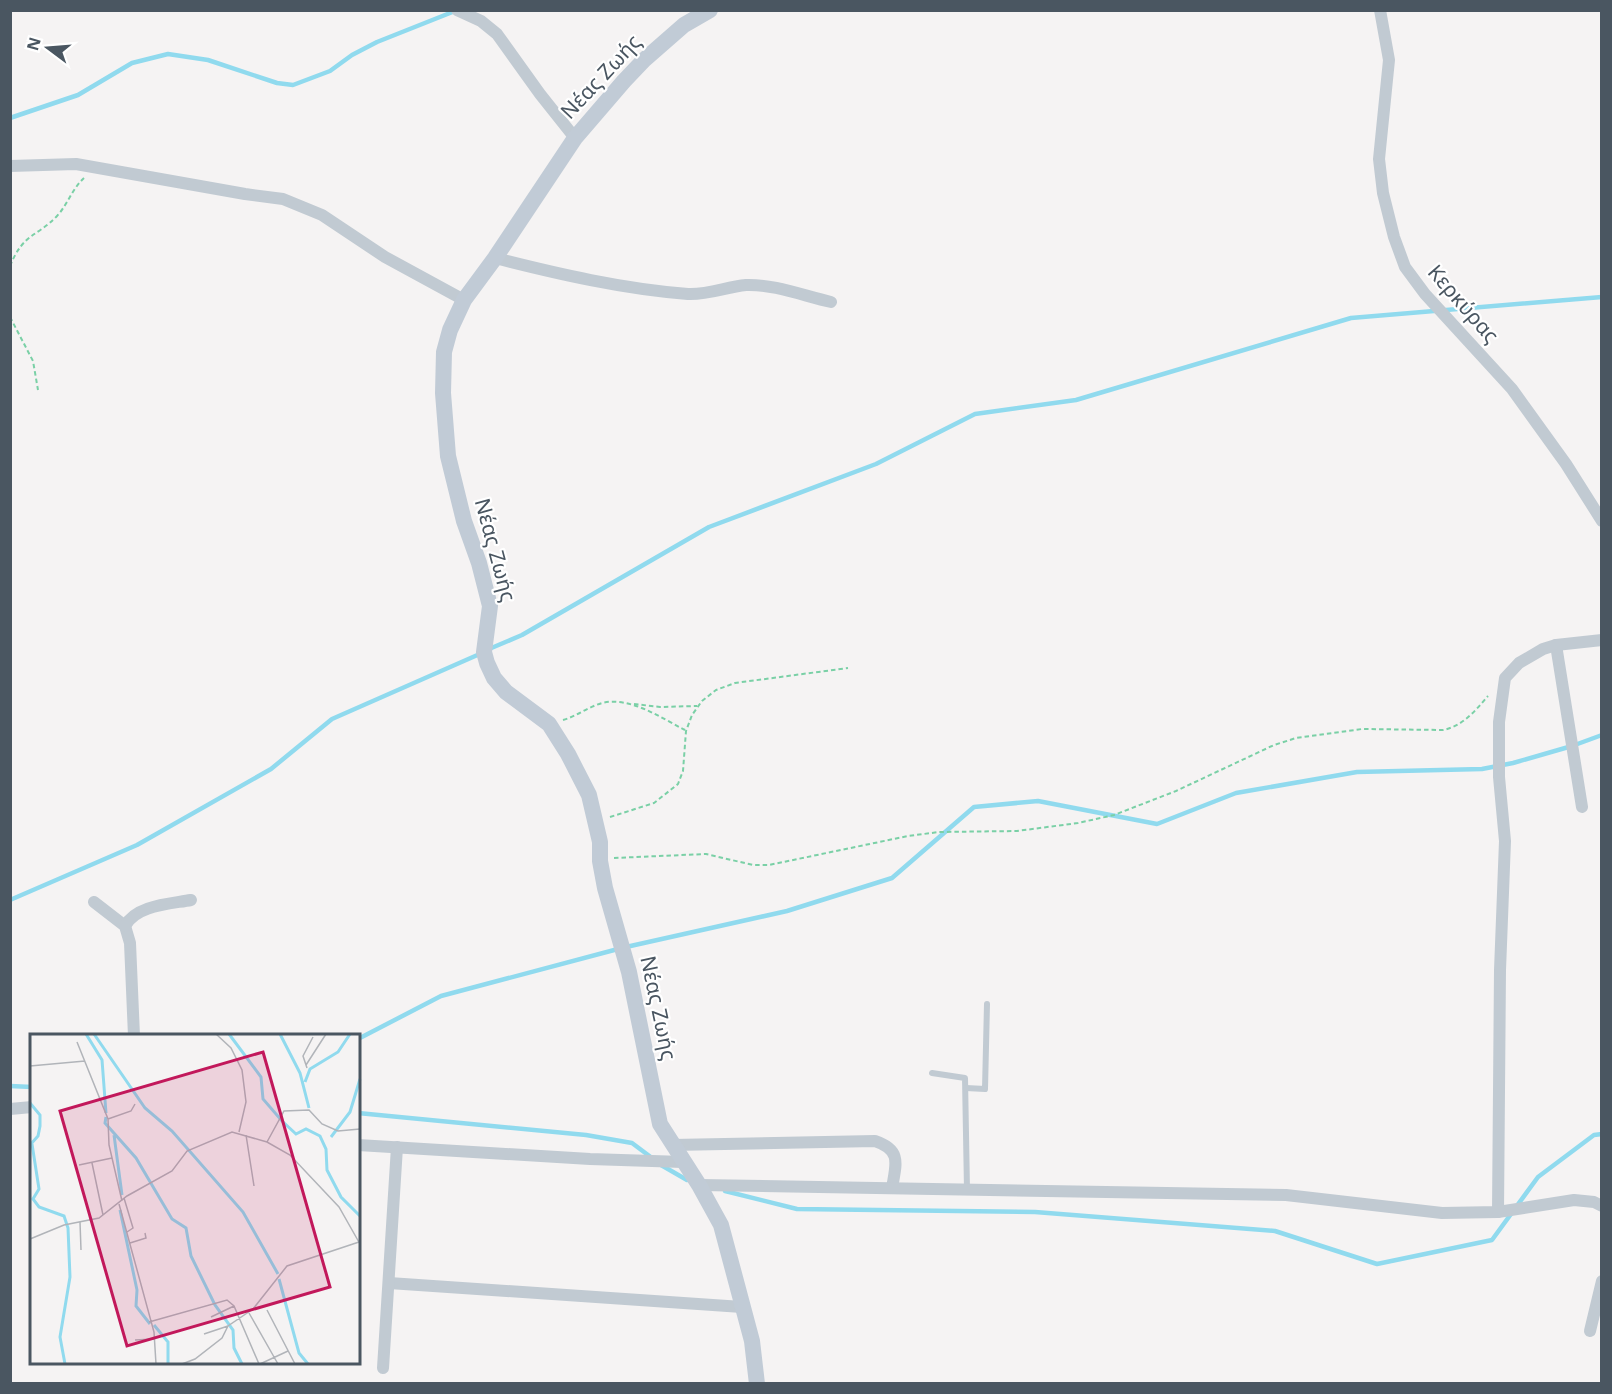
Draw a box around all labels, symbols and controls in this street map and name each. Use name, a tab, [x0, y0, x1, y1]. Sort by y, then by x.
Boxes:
north arrow	[18, 18, 78, 78]
street label: Νέας Ζωής	[554, 28, 647, 125]
text: N	[21, 35, 46, 53]
street label: Κερκύρας	[1422, 258, 1505, 348]
street label: Νέας Ζωής	[469, 495, 523, 605]
street label: Νέας Ζωής	[634, 953, 684, 1063]
inset map	[30, 1034, 360, 1364]

